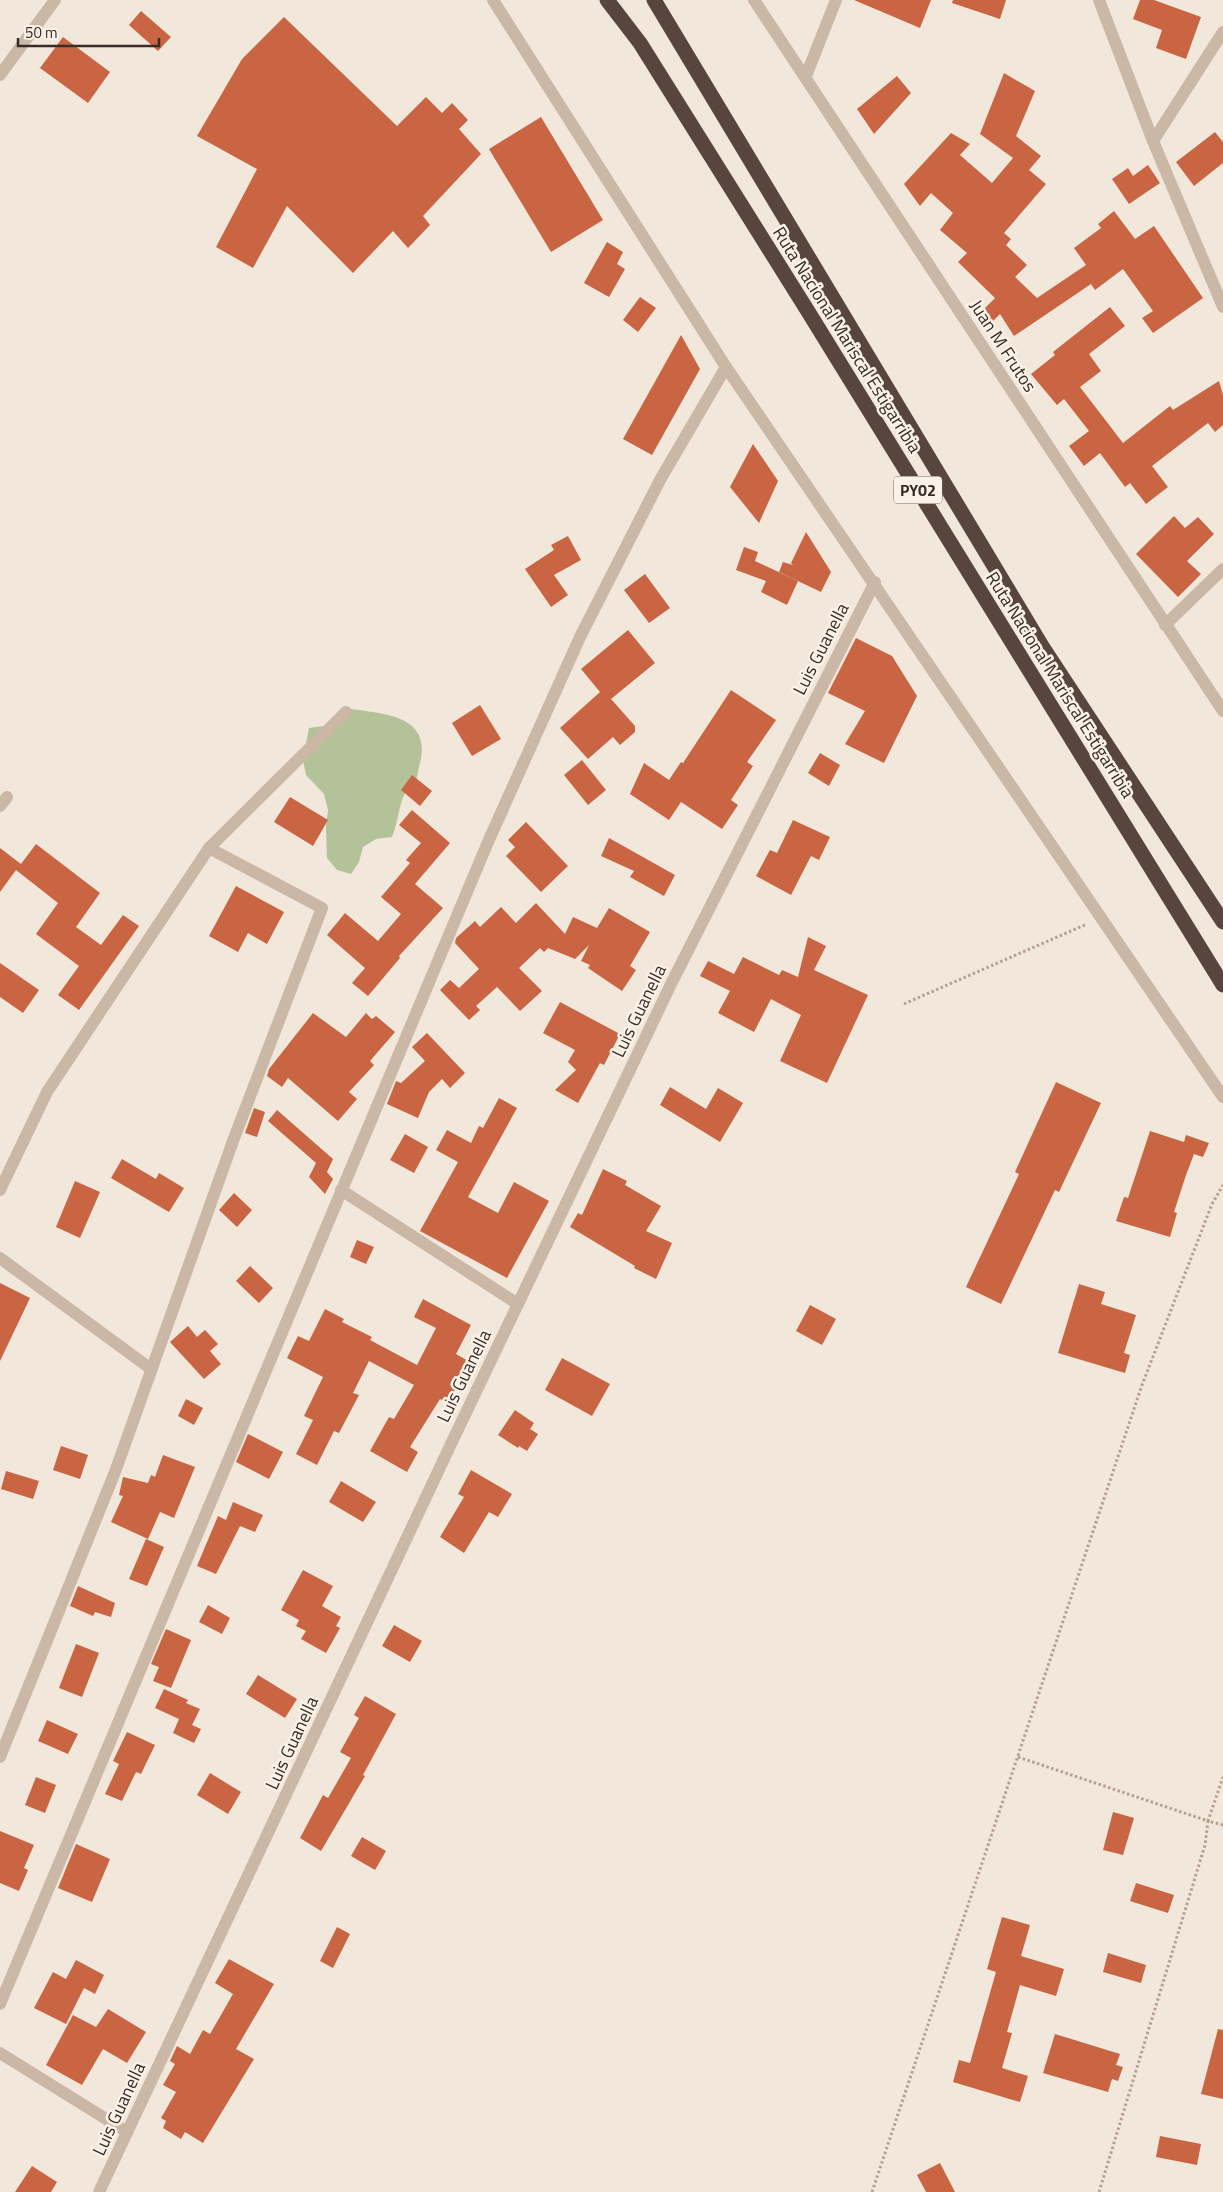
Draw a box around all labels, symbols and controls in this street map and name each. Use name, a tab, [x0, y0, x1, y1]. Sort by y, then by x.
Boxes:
scale bar	[18, 15, 159, 47]
text: 50 m	[25, 21, 58, 44]
street label: Ruta Nacional Mariscal Estigarribia	[766, 221, 928, 458]
street label: Juan M Frutos	[963, 294, 1043, 397]
road number: PY02	[894, 476, 942, 504]
street label: Ruta Nacional Mariscal Estigarribia	[979, 566, 1141, 803]
street label: Luis Guanella	[786, 598, 855, 700]
street label: Luis Guanella	[604, 960, 673, 1062]
street label: Luis Guanella	[429, 1325, 498, 1427]
street label: Luis Guanella	[258, 1692, 325, 1794]
street label: Luis Guanella	[85, 2058, 152, 2160]

